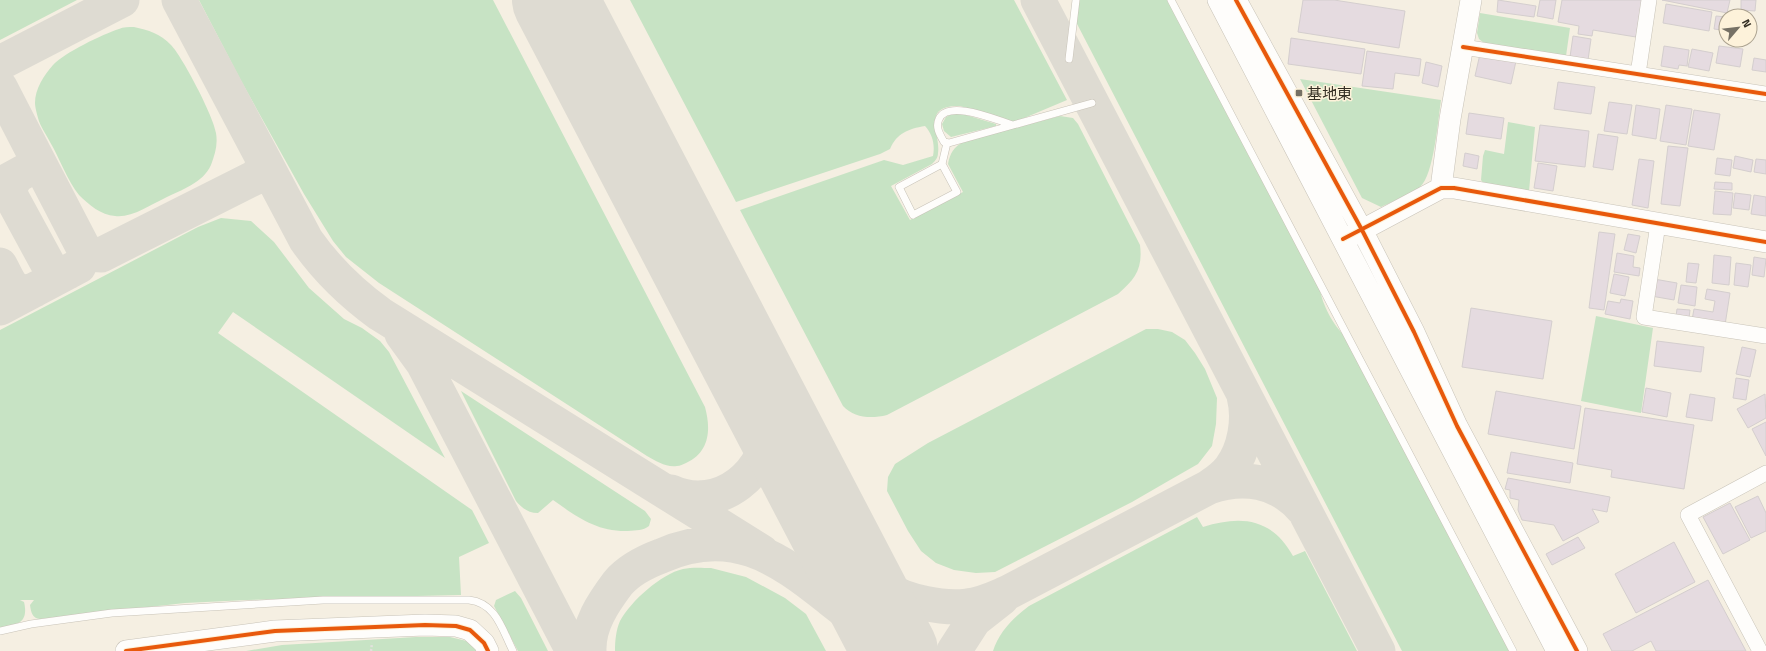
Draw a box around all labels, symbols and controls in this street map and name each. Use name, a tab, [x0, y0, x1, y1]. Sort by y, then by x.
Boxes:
north arrow	[1718, 8, 1758, 48]
text: N	[1738, 16, 1756, 30]
place label: 基地東	[1307, 82, 1352, 105]
marker: 基地東	[1294, 88, 1304, 98]

